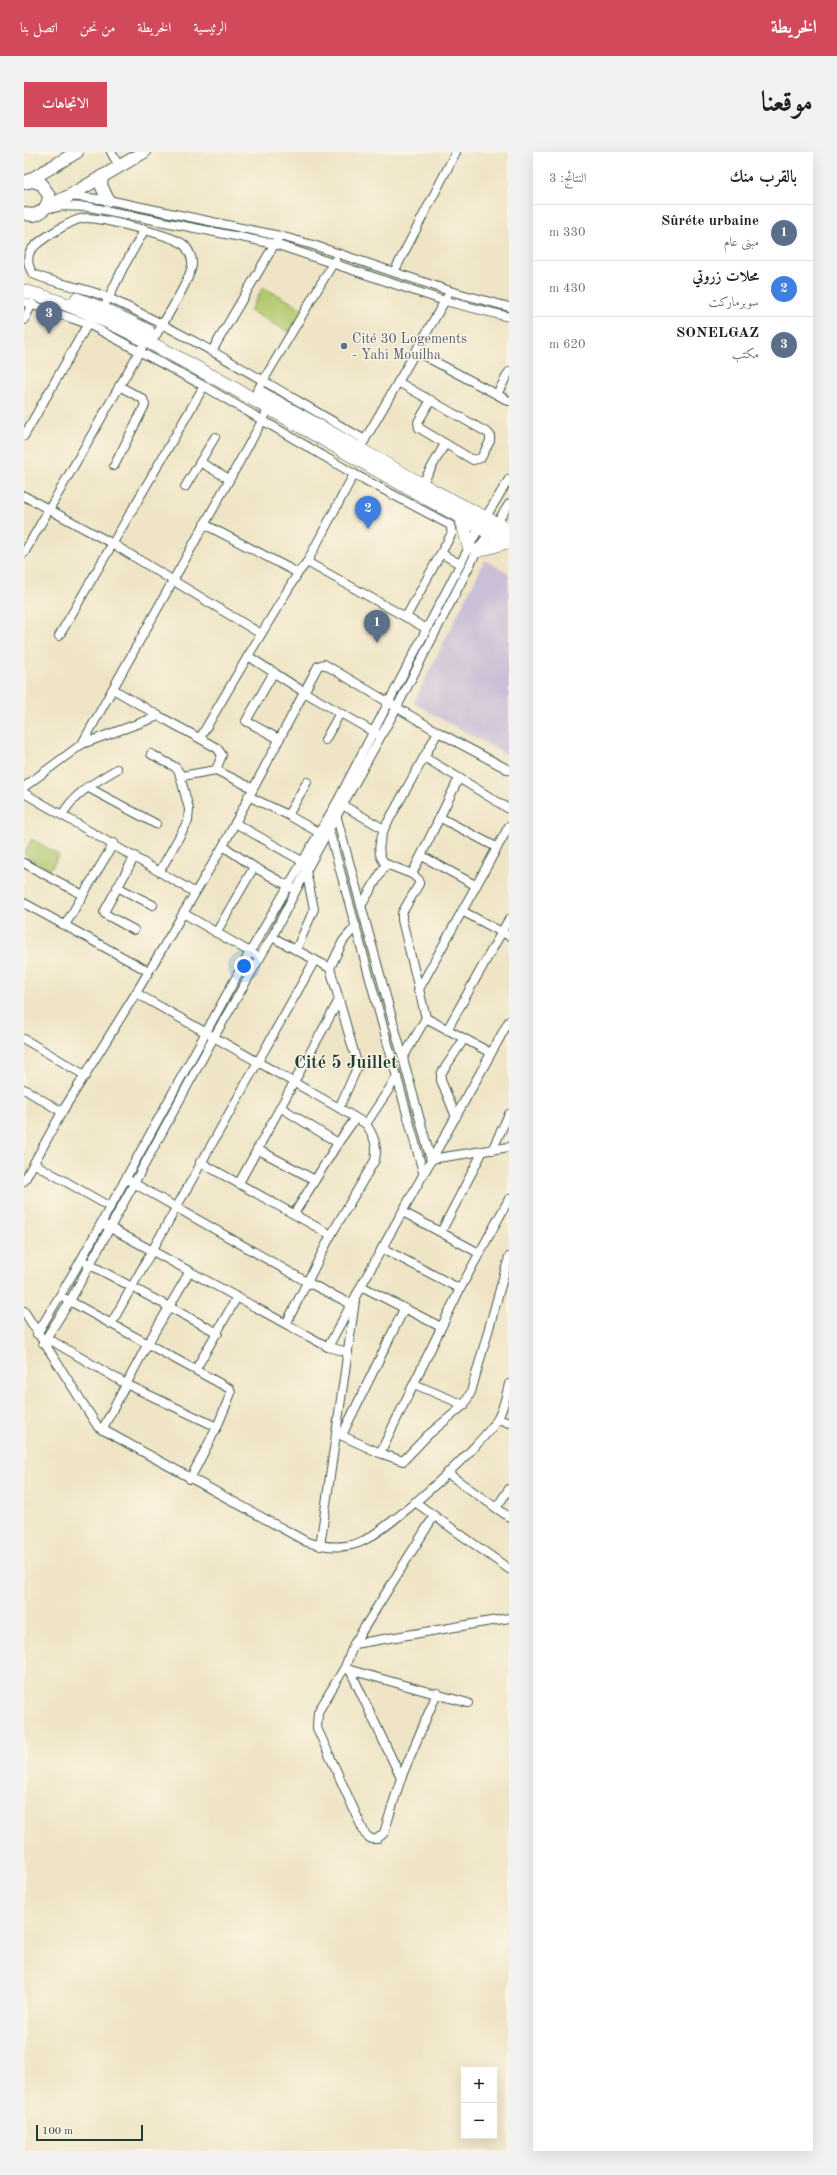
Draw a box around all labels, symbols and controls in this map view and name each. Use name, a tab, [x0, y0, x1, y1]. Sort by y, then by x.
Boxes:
text: الخريطة	[771, 19, 817, 38]
text: اتصل بنا	[20, 21, 58, 35]
text: من نحن	[80, 21, 115, 35]
text: الخريطة	[137, 21, 171, 35]
text: الرئيسية	[193, 21, 227, 35]
button: الاتجاهات	[24, 82, 107, 127]
text: موقعنا	[761, 90, 813, 118]
text: بالقرب منك	[729, 169, 797, 186]
text: النتائج: 3	[549, 172, 587, 185]
text: Sûréte urbaine	[661, 214, 759, 229]
text: 330 m	[549, 226, 586, 239]
text: 1	[780, 226, 788, 239]
text: مبنى عام	[724, 236, 759, 249]
text: محلات زروتي	[692, 270, 759, 285]
text: 430 m	[549, 282, 586, 295]
text: 2	[780, 282, 788, 295]
text: سوبرماركت	[709, 296, 759, 309]
pin: 3	[36, 301, 62, 334]
text: SONELGAZ	[676, 326, 759, 341]
place label: Cité 30 Logements - Yahi Mouilha	[352, 332, 467, 362]
text: 620 m	[549, 338, 586, 351]
text: 3	[780, 338, 788, 351]
marker: Cité 30 Logements - Yahi Mouilha	[339, 341, 349, 351]
text: مكتب	[732, 348, 759, 361]
pin: 2	[355, 496, 381, 529]
pin: 1	[364, 610, 390, 643]
your location	[234, 956, 254, 976]
district label: Cité 5 Juillet	[294, 1054, 398, 1072]
map controls	[461, 2067, 497, 2139]
button: +	[461, 2067, 497, 2103]
button: −	[461, 2103, 497, 2139]
scale bar	[36, 2123, 143, 2142]
text: 100 m	[42, 2126, 73, 2137]

